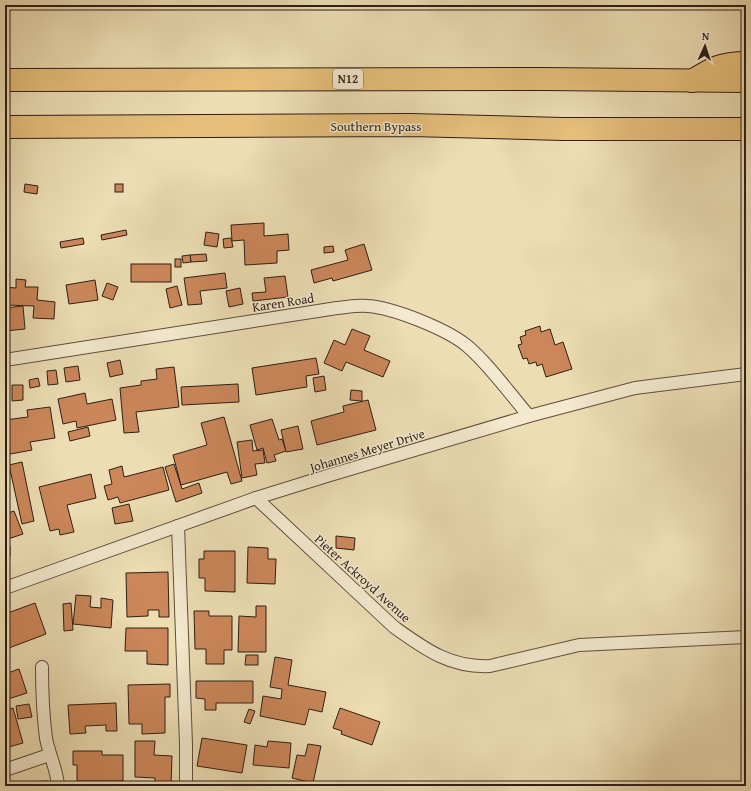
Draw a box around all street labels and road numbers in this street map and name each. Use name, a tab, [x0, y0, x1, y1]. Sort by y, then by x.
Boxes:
road number: N12	[333, 69, 363, 89]
street label: Southern Bypass	[331, 117, 421, 136]
street label: Karen Road	[251, 288, 315, 317]
street label: Johannes Meyer Drive	[305, 424, 427, 478]
street label: Pieter Ackroyd Avenue	[310, 530, 415, 627]

